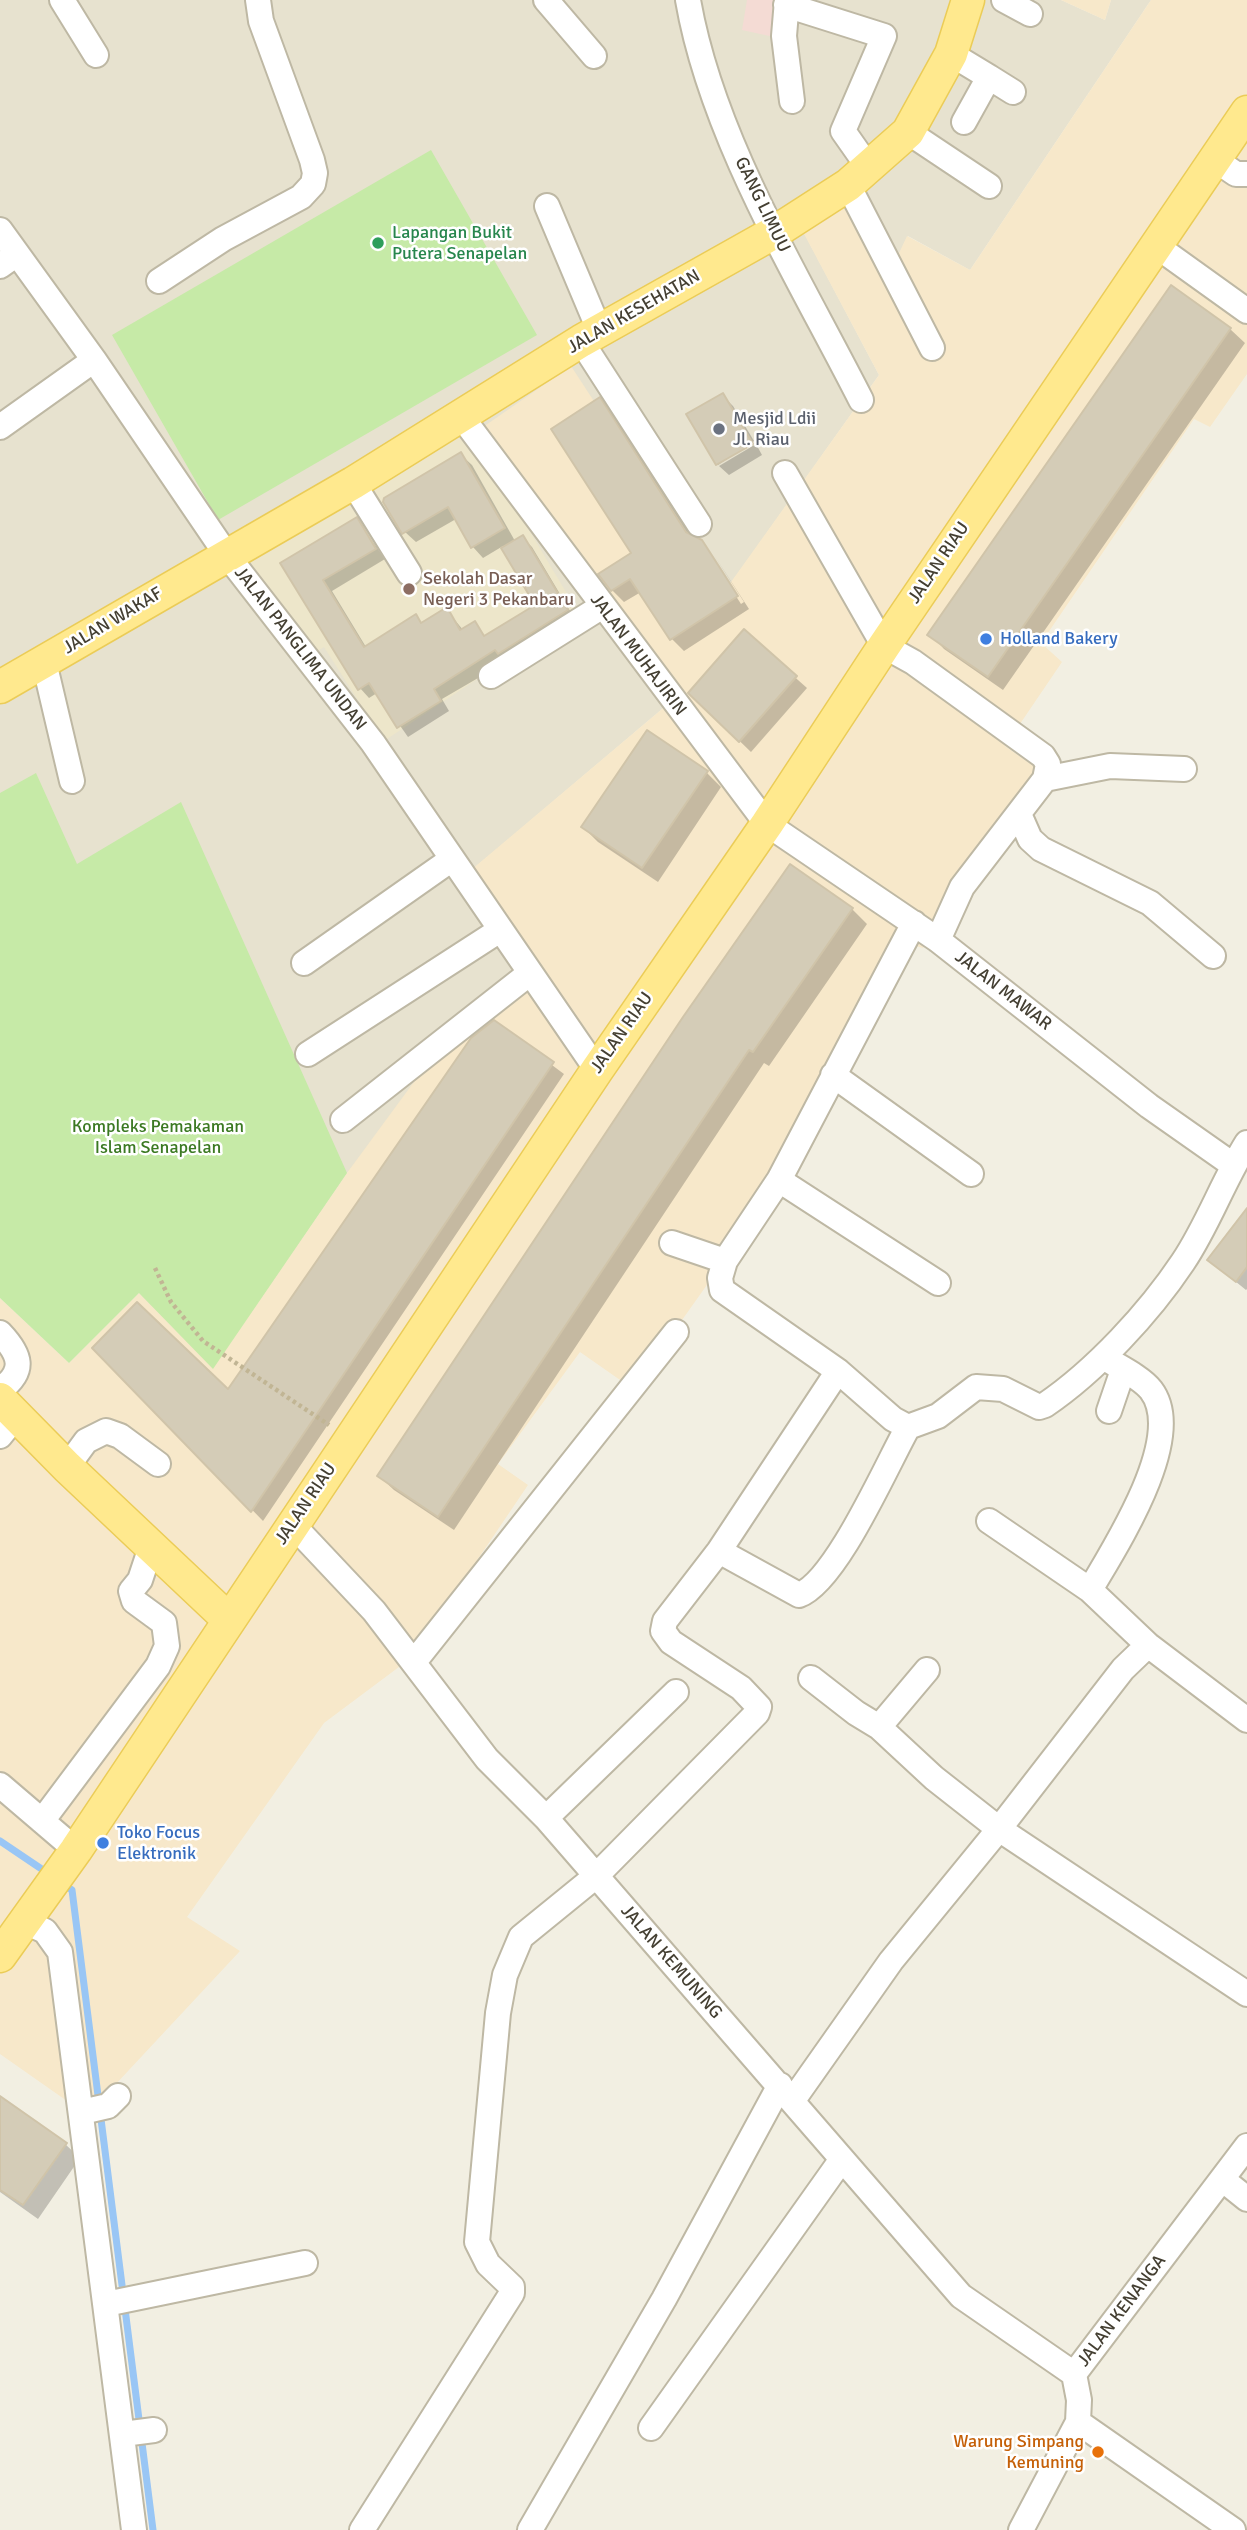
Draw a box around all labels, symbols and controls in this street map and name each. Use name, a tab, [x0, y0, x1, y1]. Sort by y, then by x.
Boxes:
street label: GANG LIMUU	[730, 154, 794, 256]
place label: Lapangan Bukit Putera Senapelan	[392, 222, 527, 264]
marker: Lapangan Bukit Putera Senapelan	[370, 235, 386, 251]
street label: JALAN KESEHATAN	[564, 265, 704, 359]
place label: Mesjid Ldii Jl. Riau	[733, 408, 816, 450]
marker: Mesjid Ldii Jl. Riau	[711, 421, 727, 437]
street label: JALAN RIAU	[904, 518, 974, 608]
street label: JALAN PANGLIMA UNDAN	[229, 563, 371, 735]
place label: Sekolah Dasar Negeri 3 Pekanbaru	[423, 568, 574, 610]
marker: Sekolah Dasar Negeri 3 Pekanbaru	[401, 581, 417, 597]
street label: JALAN WAKAF	[59, 583, 167, 659]
street label: JALAN MUHAJIRIN	[585, 590, 691, 720]
place label: Holland Bakery	[1000, 628, 1118, 650]
marker: Holland Bakery	[978, 631, 994, 647]
street label: JALAN MAWAR	[950, 947, 1056, 1035]
street label: JALAN RIAU	[586, 988, 658, 1078]
park label: Kompleks Pemakaman Islam Senapelan	[72, 1116, 244, 1158]
street label: JALAN RIAU	[271, 1459, 341, 1549]
place label: Toko Focus Elektronik	[117, 1822, 200, 1864]
marker: Toko Focus Elektronik	[95, 1835, 111, 1851]
street label: JALAN KEMUNING	[616, 1901, 726, 2023]
street label: JALAN KENANGA	[1073, 2251, 1171, 2371]
place label: Warung Simpang Kemuning	[953, 2431, 1084, 2474]
marker: Warung Simpang Kemuning	[1090, 2444, 1106, 2460]

